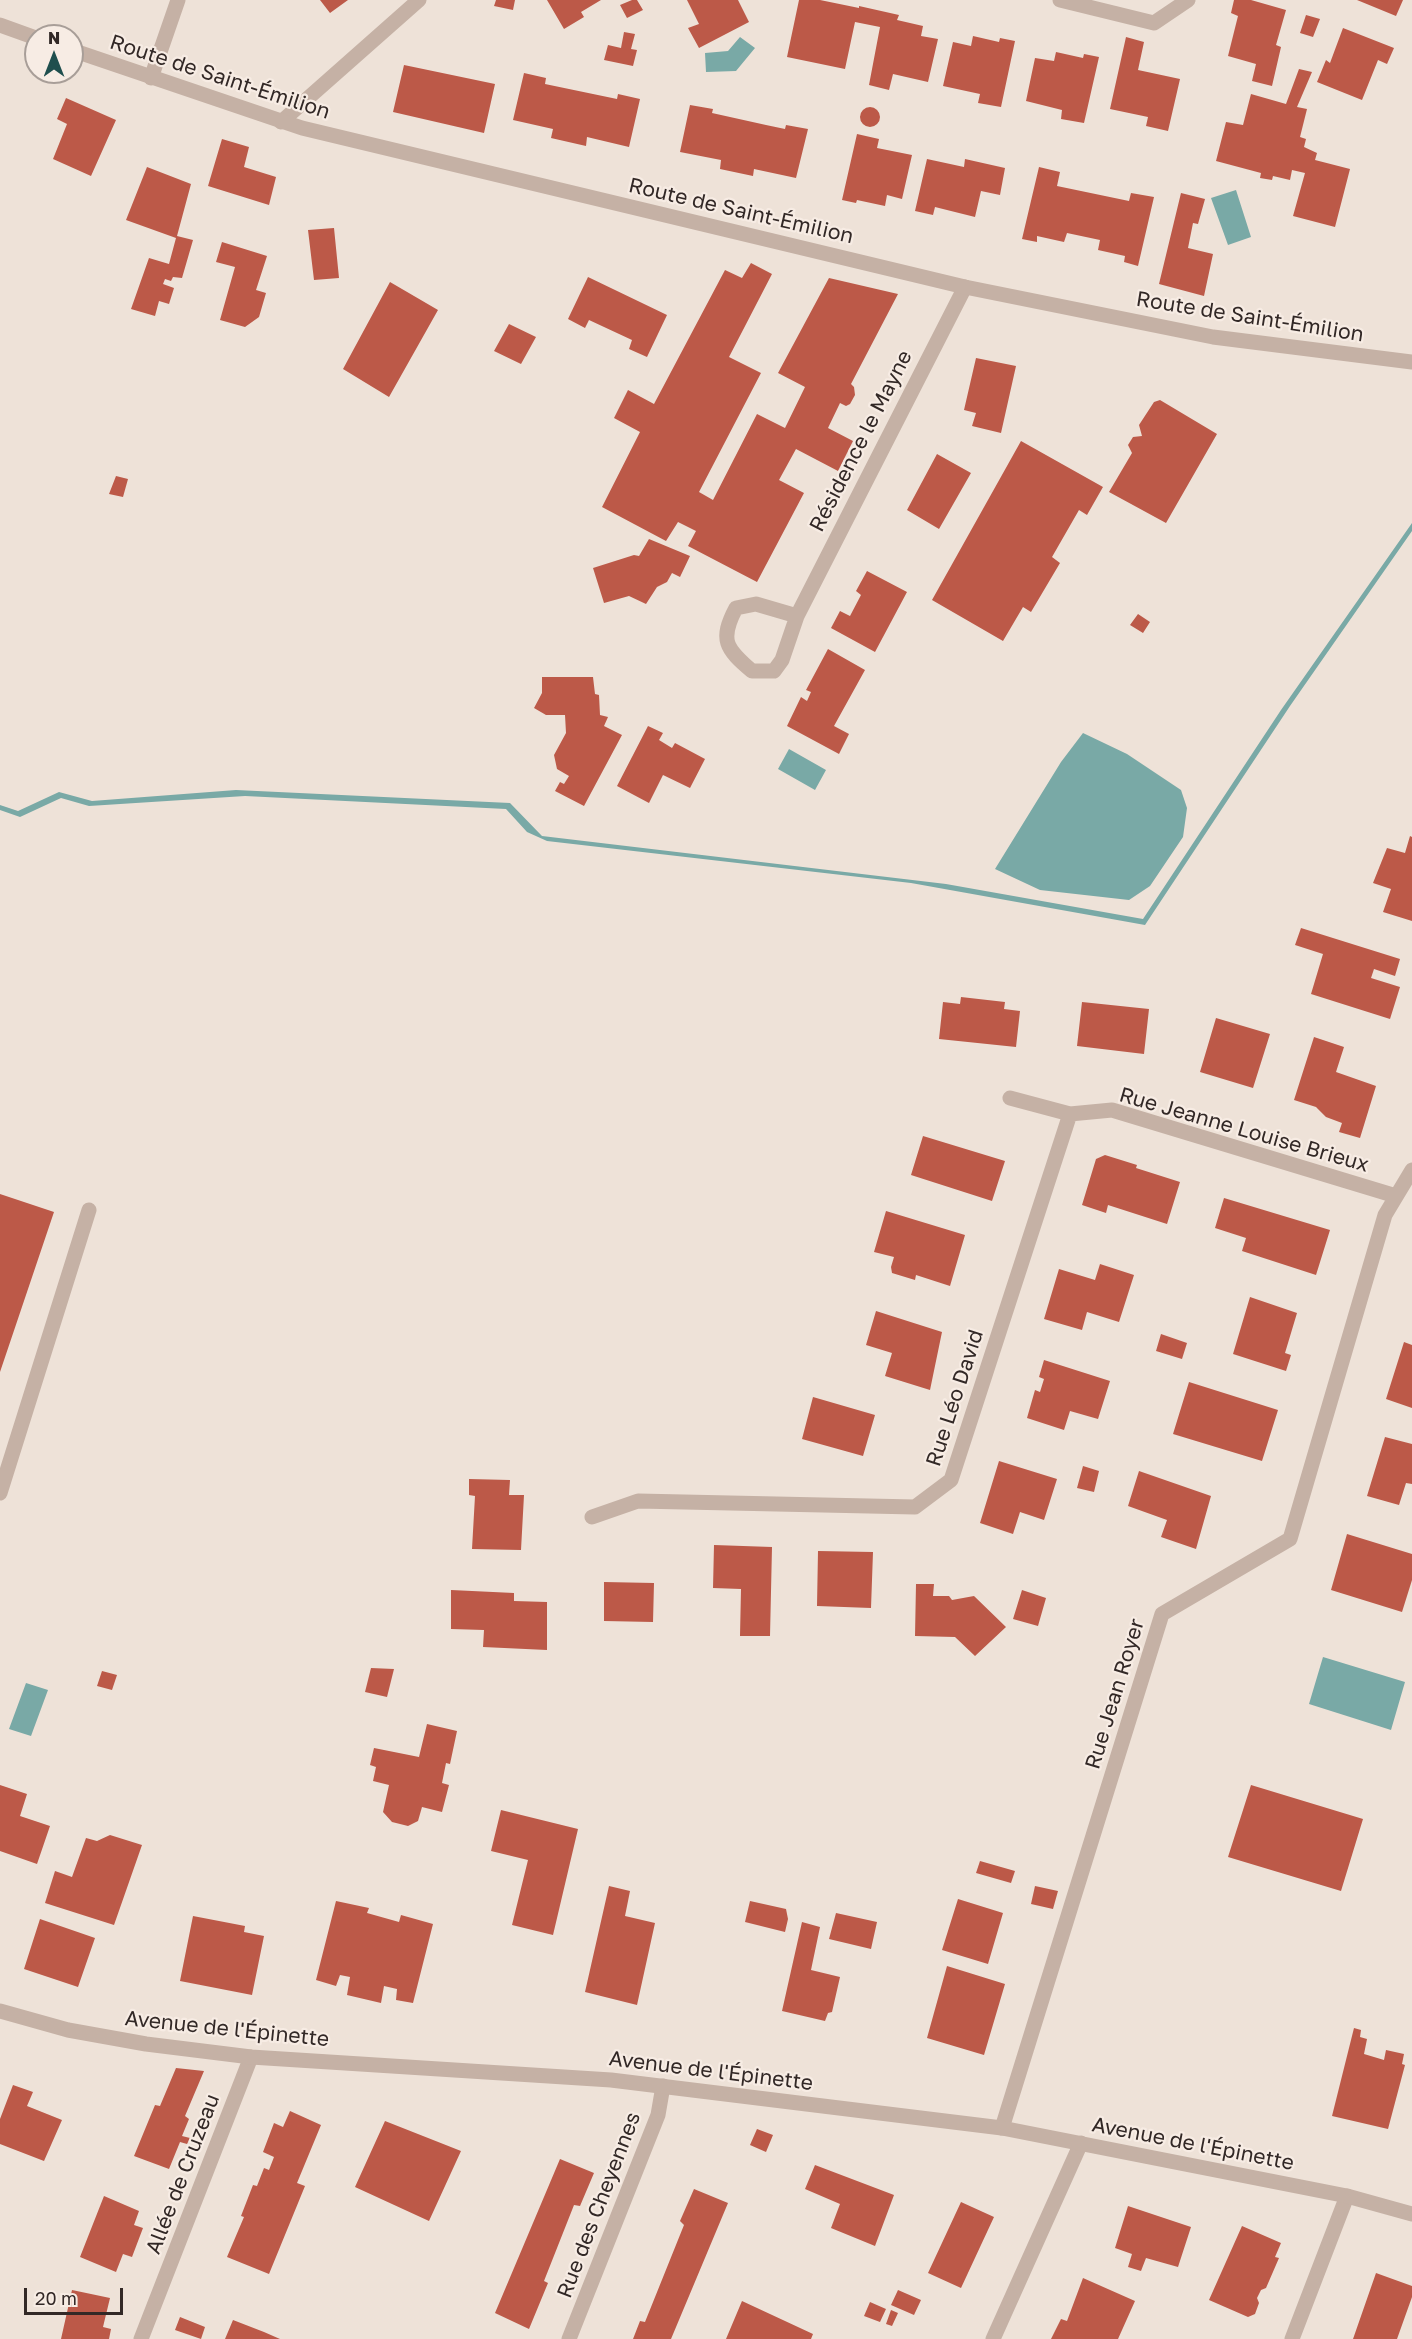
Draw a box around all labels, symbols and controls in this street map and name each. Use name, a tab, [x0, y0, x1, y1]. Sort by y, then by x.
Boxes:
north arrow	[24, 24, 84, 84]
text: N	[48, 28, 60, 48]
street label: Route de Saint-Émilion	[107, 29, 333, 125]
street label: Route de Saint-Émilion	[626, 173, 856, 249]
street label: Route de Saint-Émilion	[1134, 287, 1366, 347]
street label: Résidence le Mayne	[804, 346, 918, 536]
street label: Rue Jeanne Louise Brieux	[1116, 1082, 1372, 1178]
street label: Rue Léo David	[921, 1326, 989, 1470]
street label: Rue Jean Royer	[1080, 1616, 1150, 1772]
street label: Avenue de l'Épinette	[124, 2006, 330, 2052]
street label: Avenue de l'Épinette	[608, 2046, 814, 2096]
street label: Allée de Cruzeau	[141, 2090, 225, 2258]
street label: Rue des Cheyennes	[552, 2108, 646, 2302]
street label: Avenue de l'Épinette	[1090, 2112, 1296, 2176]
scale bar	[27, 2276, 126, 2314]
text: 20 m	[35, 2287, 77, 2309]

